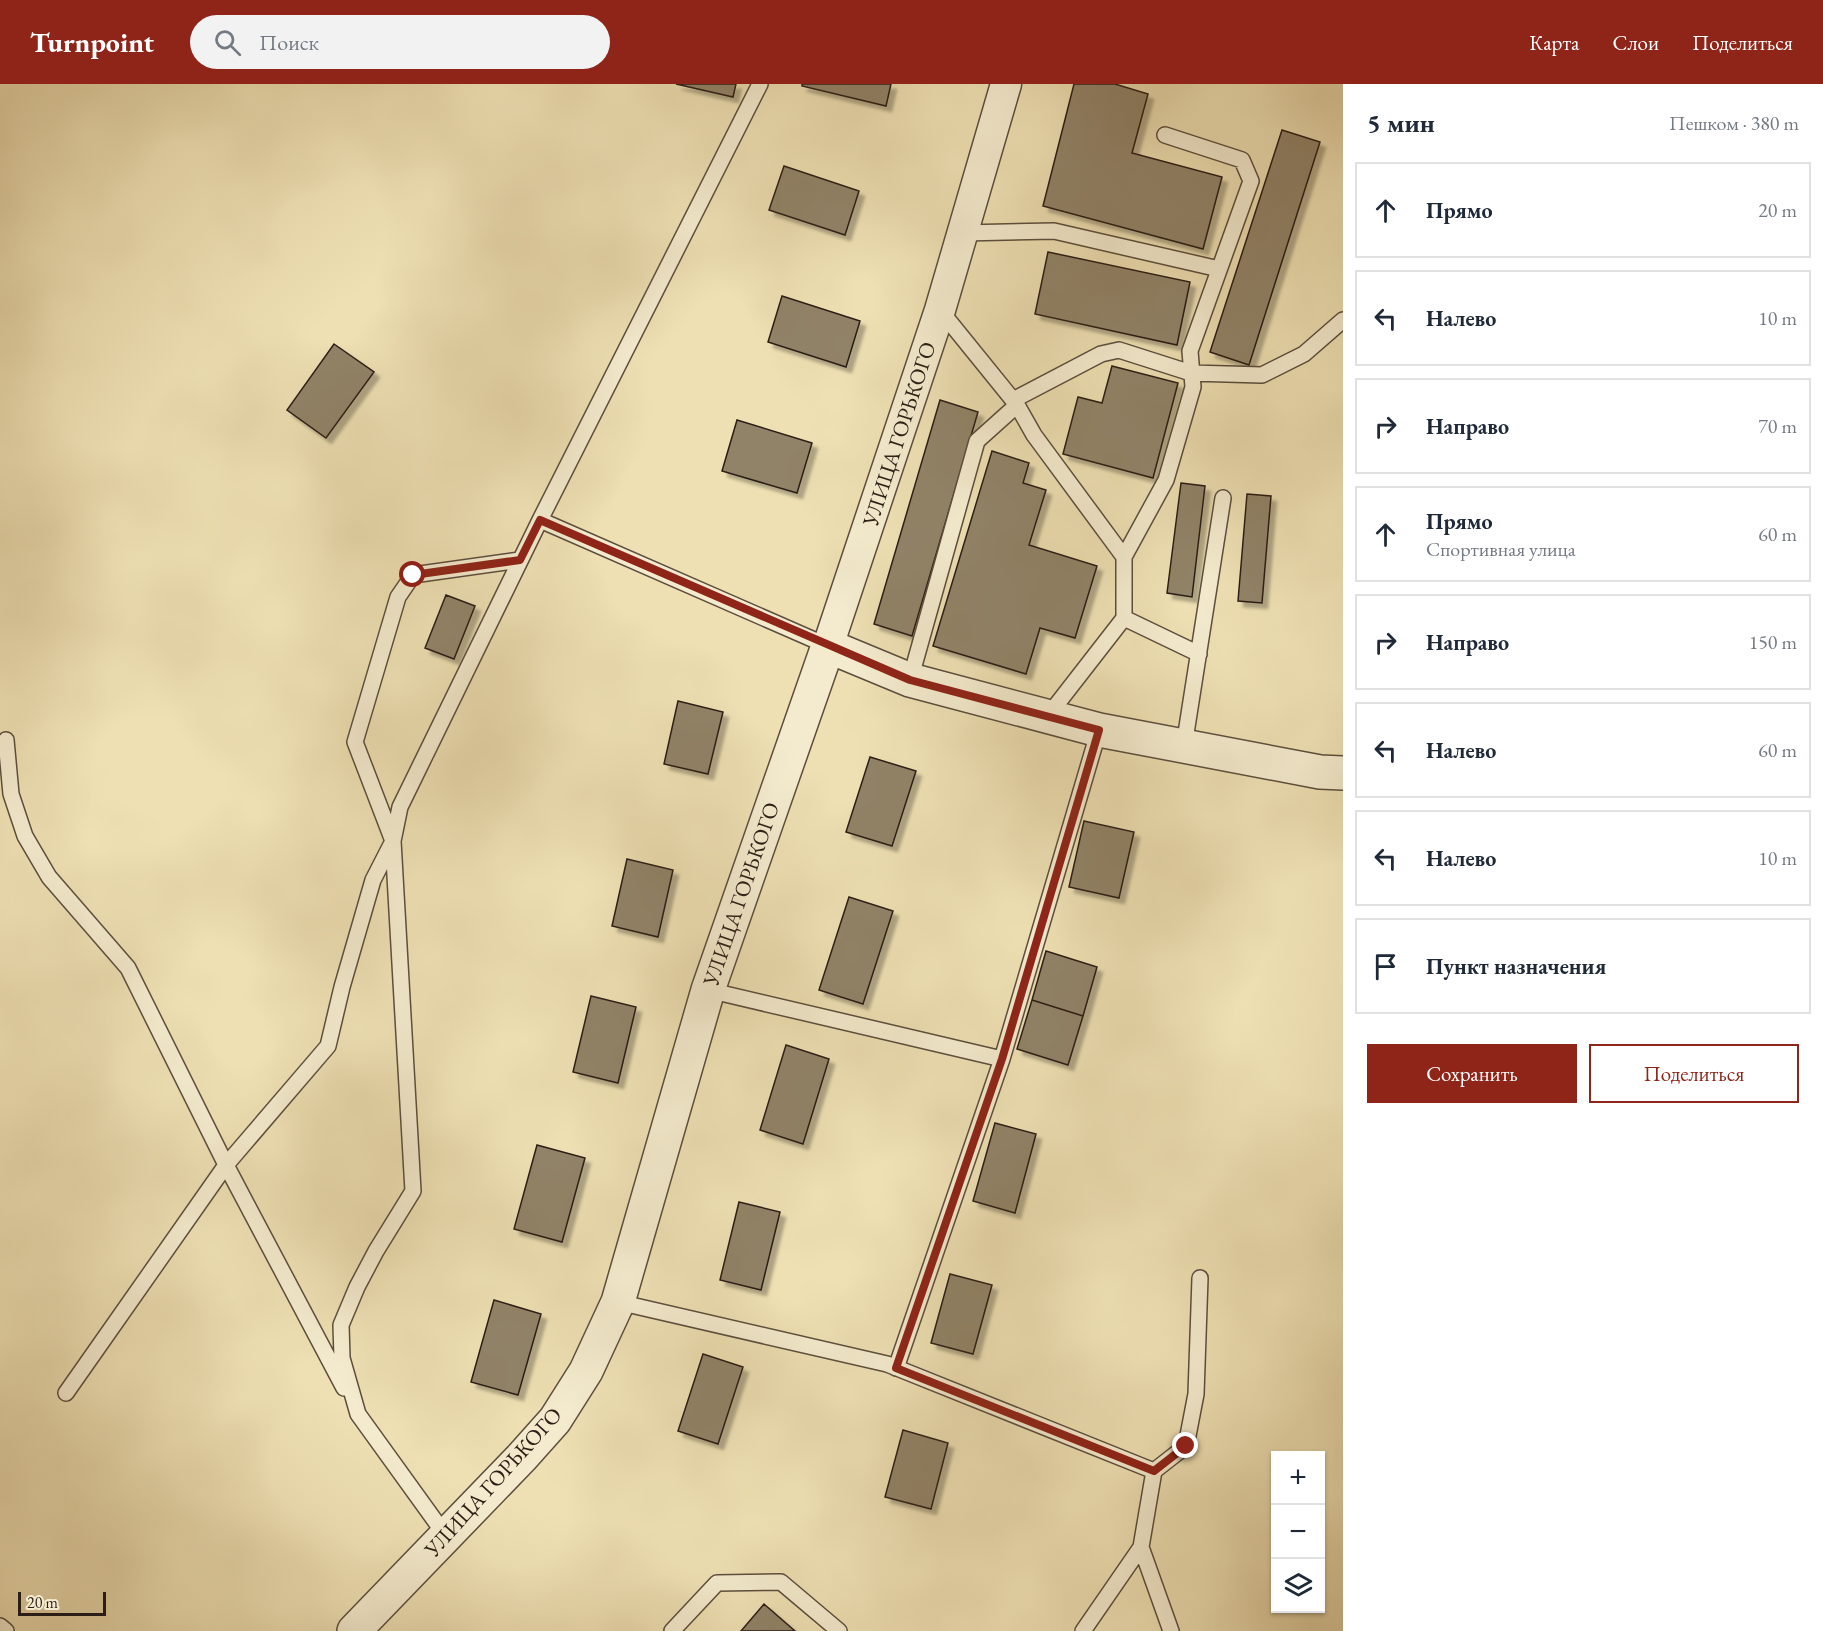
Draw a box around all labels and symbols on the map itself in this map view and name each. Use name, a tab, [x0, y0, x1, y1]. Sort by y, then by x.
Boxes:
street label: УЛИЦА ГОРЬКОГО	[855, 338, 943, 531]
route start	[399, 561, 425, 587]
street label: УЛИЦА ГОРЬКОГО	[696, 798, 786, 991]
street label: УЛИЦА ГОРЬКОГО	[417, 1401, 568, 1564]
route end	[1172, 1432, 1198, 1458]
scale bar	[18, 1589, 106, 1616]

